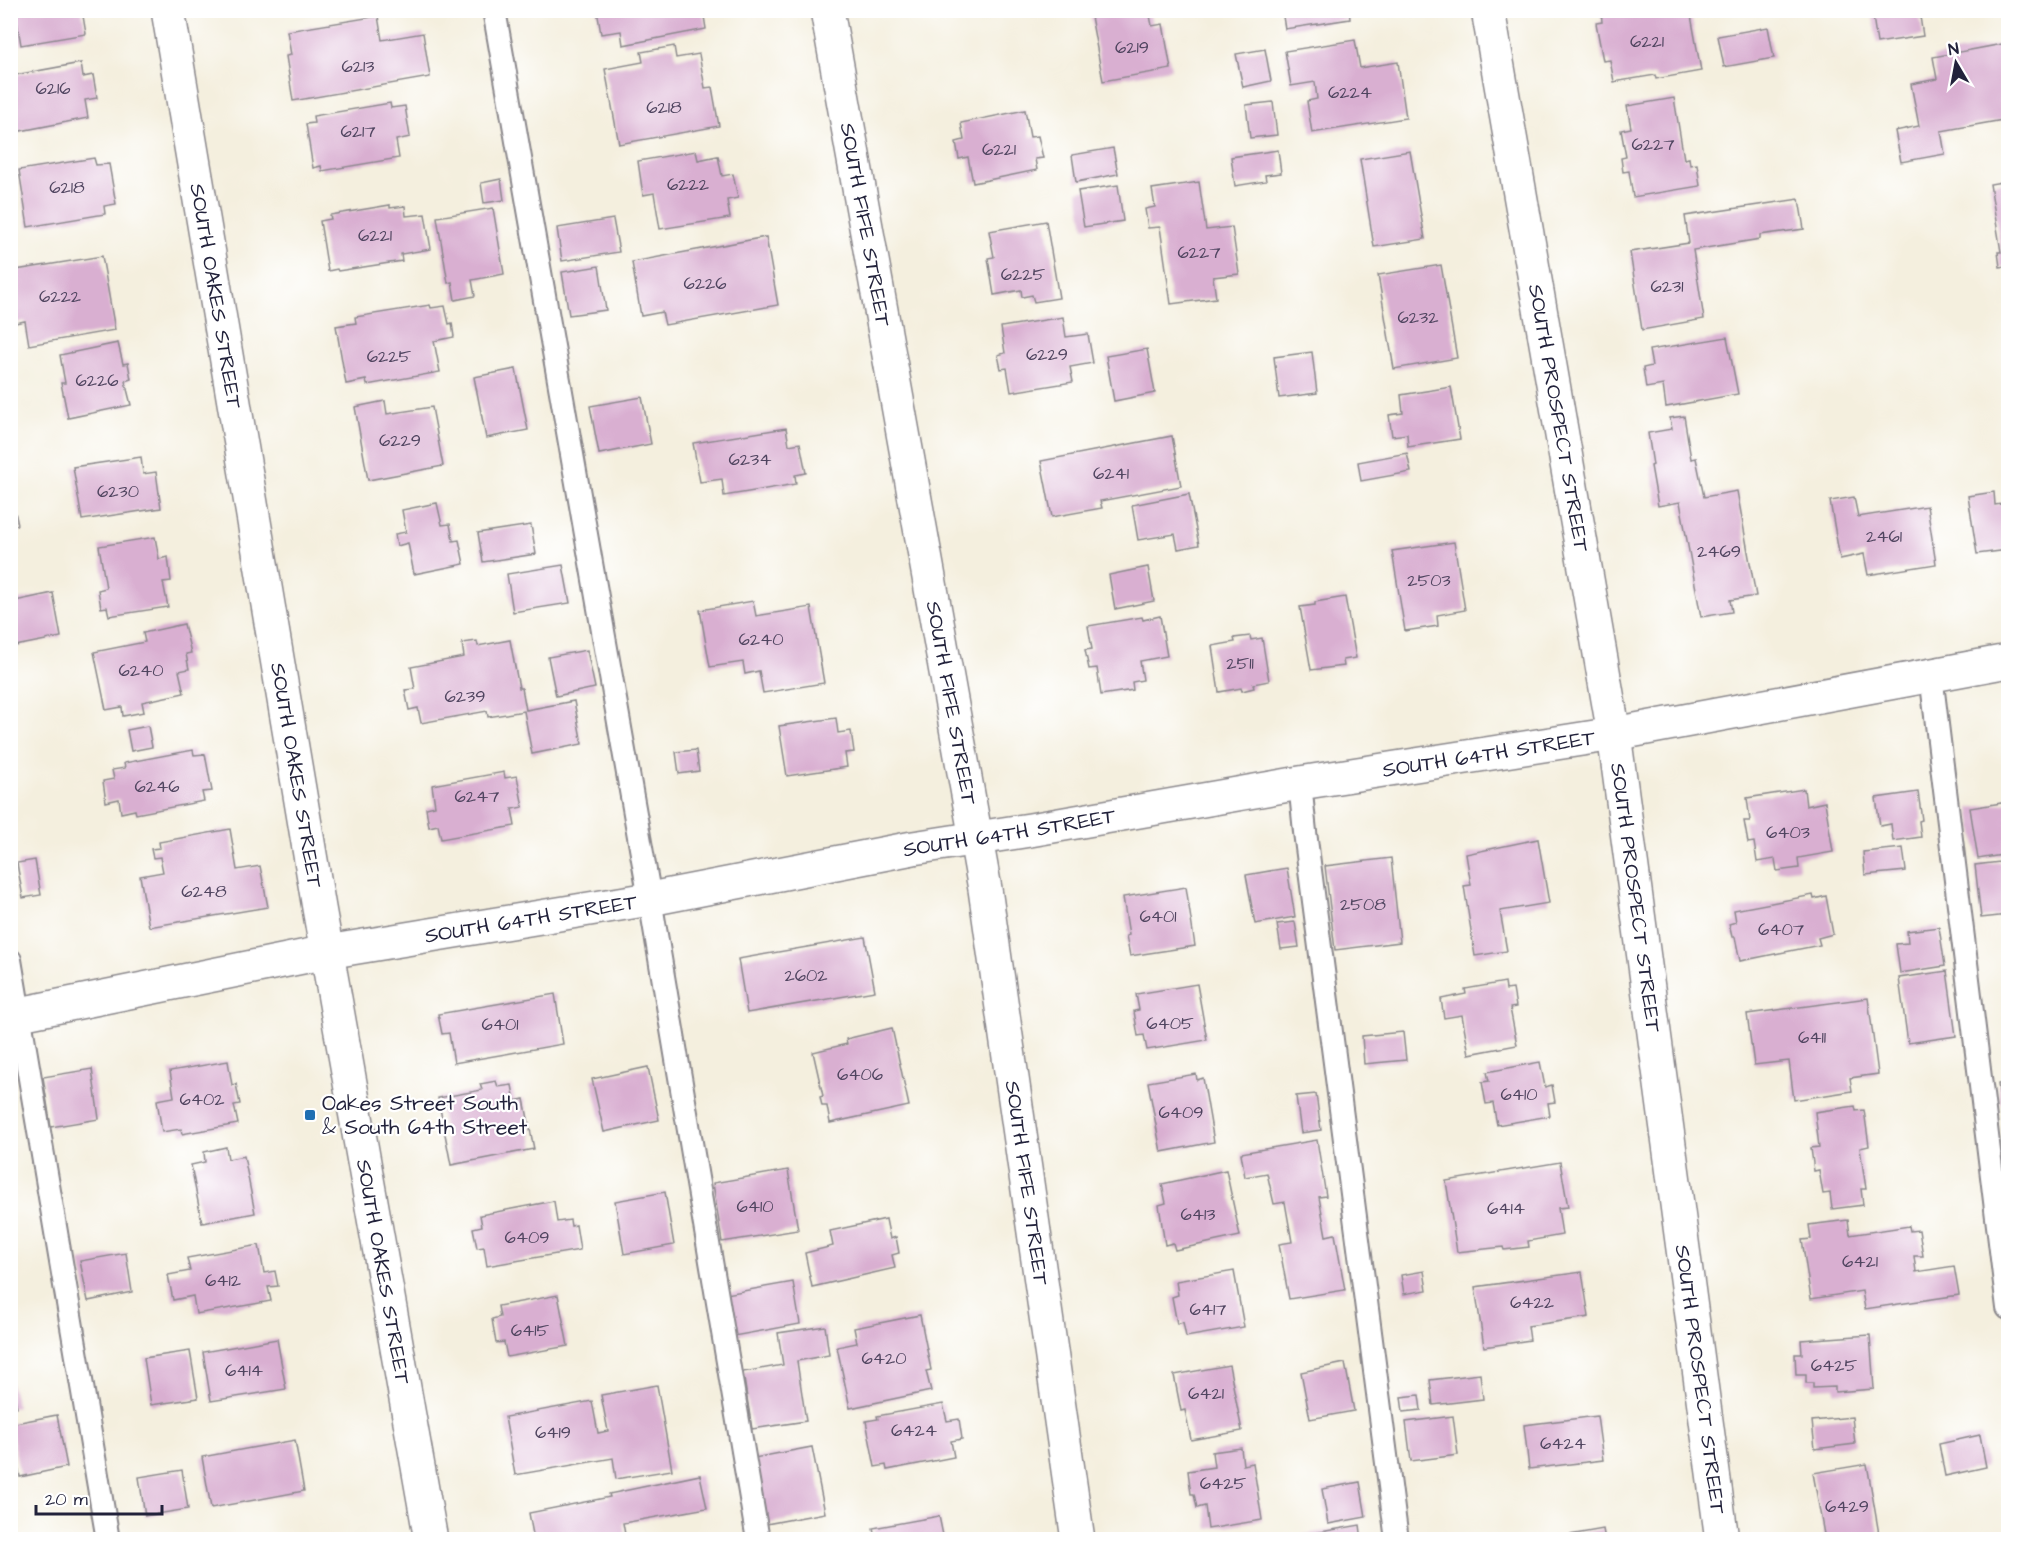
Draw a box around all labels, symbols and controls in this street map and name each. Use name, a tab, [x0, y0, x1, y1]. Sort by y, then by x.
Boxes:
house number: 6221	[1630, 29, 1664, 54]
north arrow	[1926, 33, 1986, 93]
house number: 6219	[1115, 35, 1149, 60]
text: N	[1947, 38, 1960, 61]
house number: 6213	[341, 54, 375, 79]
house number: 6216	[35, 76, 71, 101]
house number: 6224	[1328, 80, 1372, 105]
house number: 6218	[646, 95, 682, 120]
house number: 6217	[341, 119, 375, 144]
street label: SOUTH FIFE STREET	[833, 121, 898, 330]
house number: 6227	[1632, 132, 1674, 157]
house number: 6221	[982, 137, 1016, 162]
house number: 6222	[667, 172, 710, 197]
house number: 6218	[49, 175, 85, 200]
street label: SOUTH OAKES STREET	[182, 181, 249, 412]
house number: 6221	[358, 223, 392, 248]
house number: 6227	[1178, 240, 1220, 265]
house number: 6225	[1001, 262, 1046, 287]
house number: 6226	[683, 271, 727, 296]
house number: 6231	[1650, 274, 1684, 299]
street label: SOUTH PROSPECT STREET	[1521, 282, 1596, 555]
house number: 6222	[39, 284, 82, 309]
house number: 6232	[1397, 305, 1439, 330]
house number: 6229	[1026, 342, 1068, 367]
house number: 6225	[367, 344, 412, 369]
house number: 6226	[75, 368, 119, 393]
house number: 6229	[379, 428, 421, 453]
house number: 6234	[729, 447, 772, 472]
house number: 6241	[1093, 461, 1129, 486]
house number: 6230	[97, 479, 139, 504]
house number: 2461	[1866, 524, 1902, 549]
house number: 2469	[1697, 539, 1741, 564]
house number: 2503	[1407, 568, 1451, 593]
street label: SOUTH FIFE STREET	[919, 599, 984, 808]
house number: 6240	[738, 627, 784, 652]
house number: 2511	[1226, 651, 1254, 676]
house number: 6240	[118, 658, 164, 683]
street label: SOUTH OAKES STREET	[263, 661, 330, 891]
house number: 6239	[445, 684, 486, 709]
street label: SOUTH 64TH STREET	[1380, 723, 1598, 785]
street label: SOUTH PROSPECT STREET	[1603, 761, 1668, 1035]
house number: 6246	[134, 774, 180, 799]
house number: 6247	[455, 784, 499, 809]
street label: SOUTH 64TH STREET	[900, 801, 1119, 865]
house number: 6403	[1766, 820, 1810, 845]
house number: 6248	[181, 879, 227, 904]
street label: SOUTH 64TH STREET	[423, 887, 640, 951]
house number: 2508	[1340, 892, 1386, 917]
house number: 6401	[1139, 904, 1177, 929]
house number: 6407	[1758, 917, 1804, 942]
house number: 2602	[784, 963, 828, 988]
house number: 6405	[1146, 1011, 1194, 1036]
house number: 6401	[481, 1012, 519, 1037]
house number: 6411	[1798, 1025, 1826, 1050]
house number: 6406	[837, 1062, 883, 1087]
street label: SOUTH FIFE STREET	[998, 1079, 1056, 1288]
house number: 6410	[1500, 1082, 1538, 1107]
house number: 6402	[179, 1087, 225, 1112]
place label: Oakes Street South & South 64th Street	[322, 1089, 528, 1142]
house number: 6409	[1158, 1100, 1204, 1125]
marker: Oakes Street South & South 64th Street	[303, 1108, 317, 1122]
street label: SOUTH OAKES STREET	[349, 1157, 417, 1387]
house number: 6410	[736, 1194, 774, 1219]
house number: 6414	[1487, 1196, 1525, 1221]
house number: 6413	[1181, 1202, 1216, 1227]
house number: 6409	[504, 1225, 550, 1250]
street label: SOUTH PROSPECT STREET	[1668, 1243, 1732, 1517]
house number: 6421	[1842, 1249, 1878, 1274]
house number: 6412	[205, 1268, 242, 1293]
house number: 6422	[1510, 1290, 1555, 1315]
house number: 6417	[1190, 1297, 1226, 1322]
house number: 6415	[511, 1318, 550, 1343]
house number: 6420	[861, 1346, 907, 1371]
house number: 6425	[1811, 1353, 1858, 1378]
house number: 6414	[225, 1358, 263, 1383]
house number: 6421	[1188, 1381, 1224, 1406]
house number: 6424	[891, 1418, 937, 1443]
house number: 6419	[535, 1420, 571, 1445]
house number: 6424	[1540, 1431, 1586, 1456]
house number: 6425	[1200, 1471, 1247, 1496]
scale bar	[36, 1478, 162, 1516]
text: 20 m	[45, 1487, 88, 1512]
house number: 6429	[1825, 1494, 1869, 1519]

